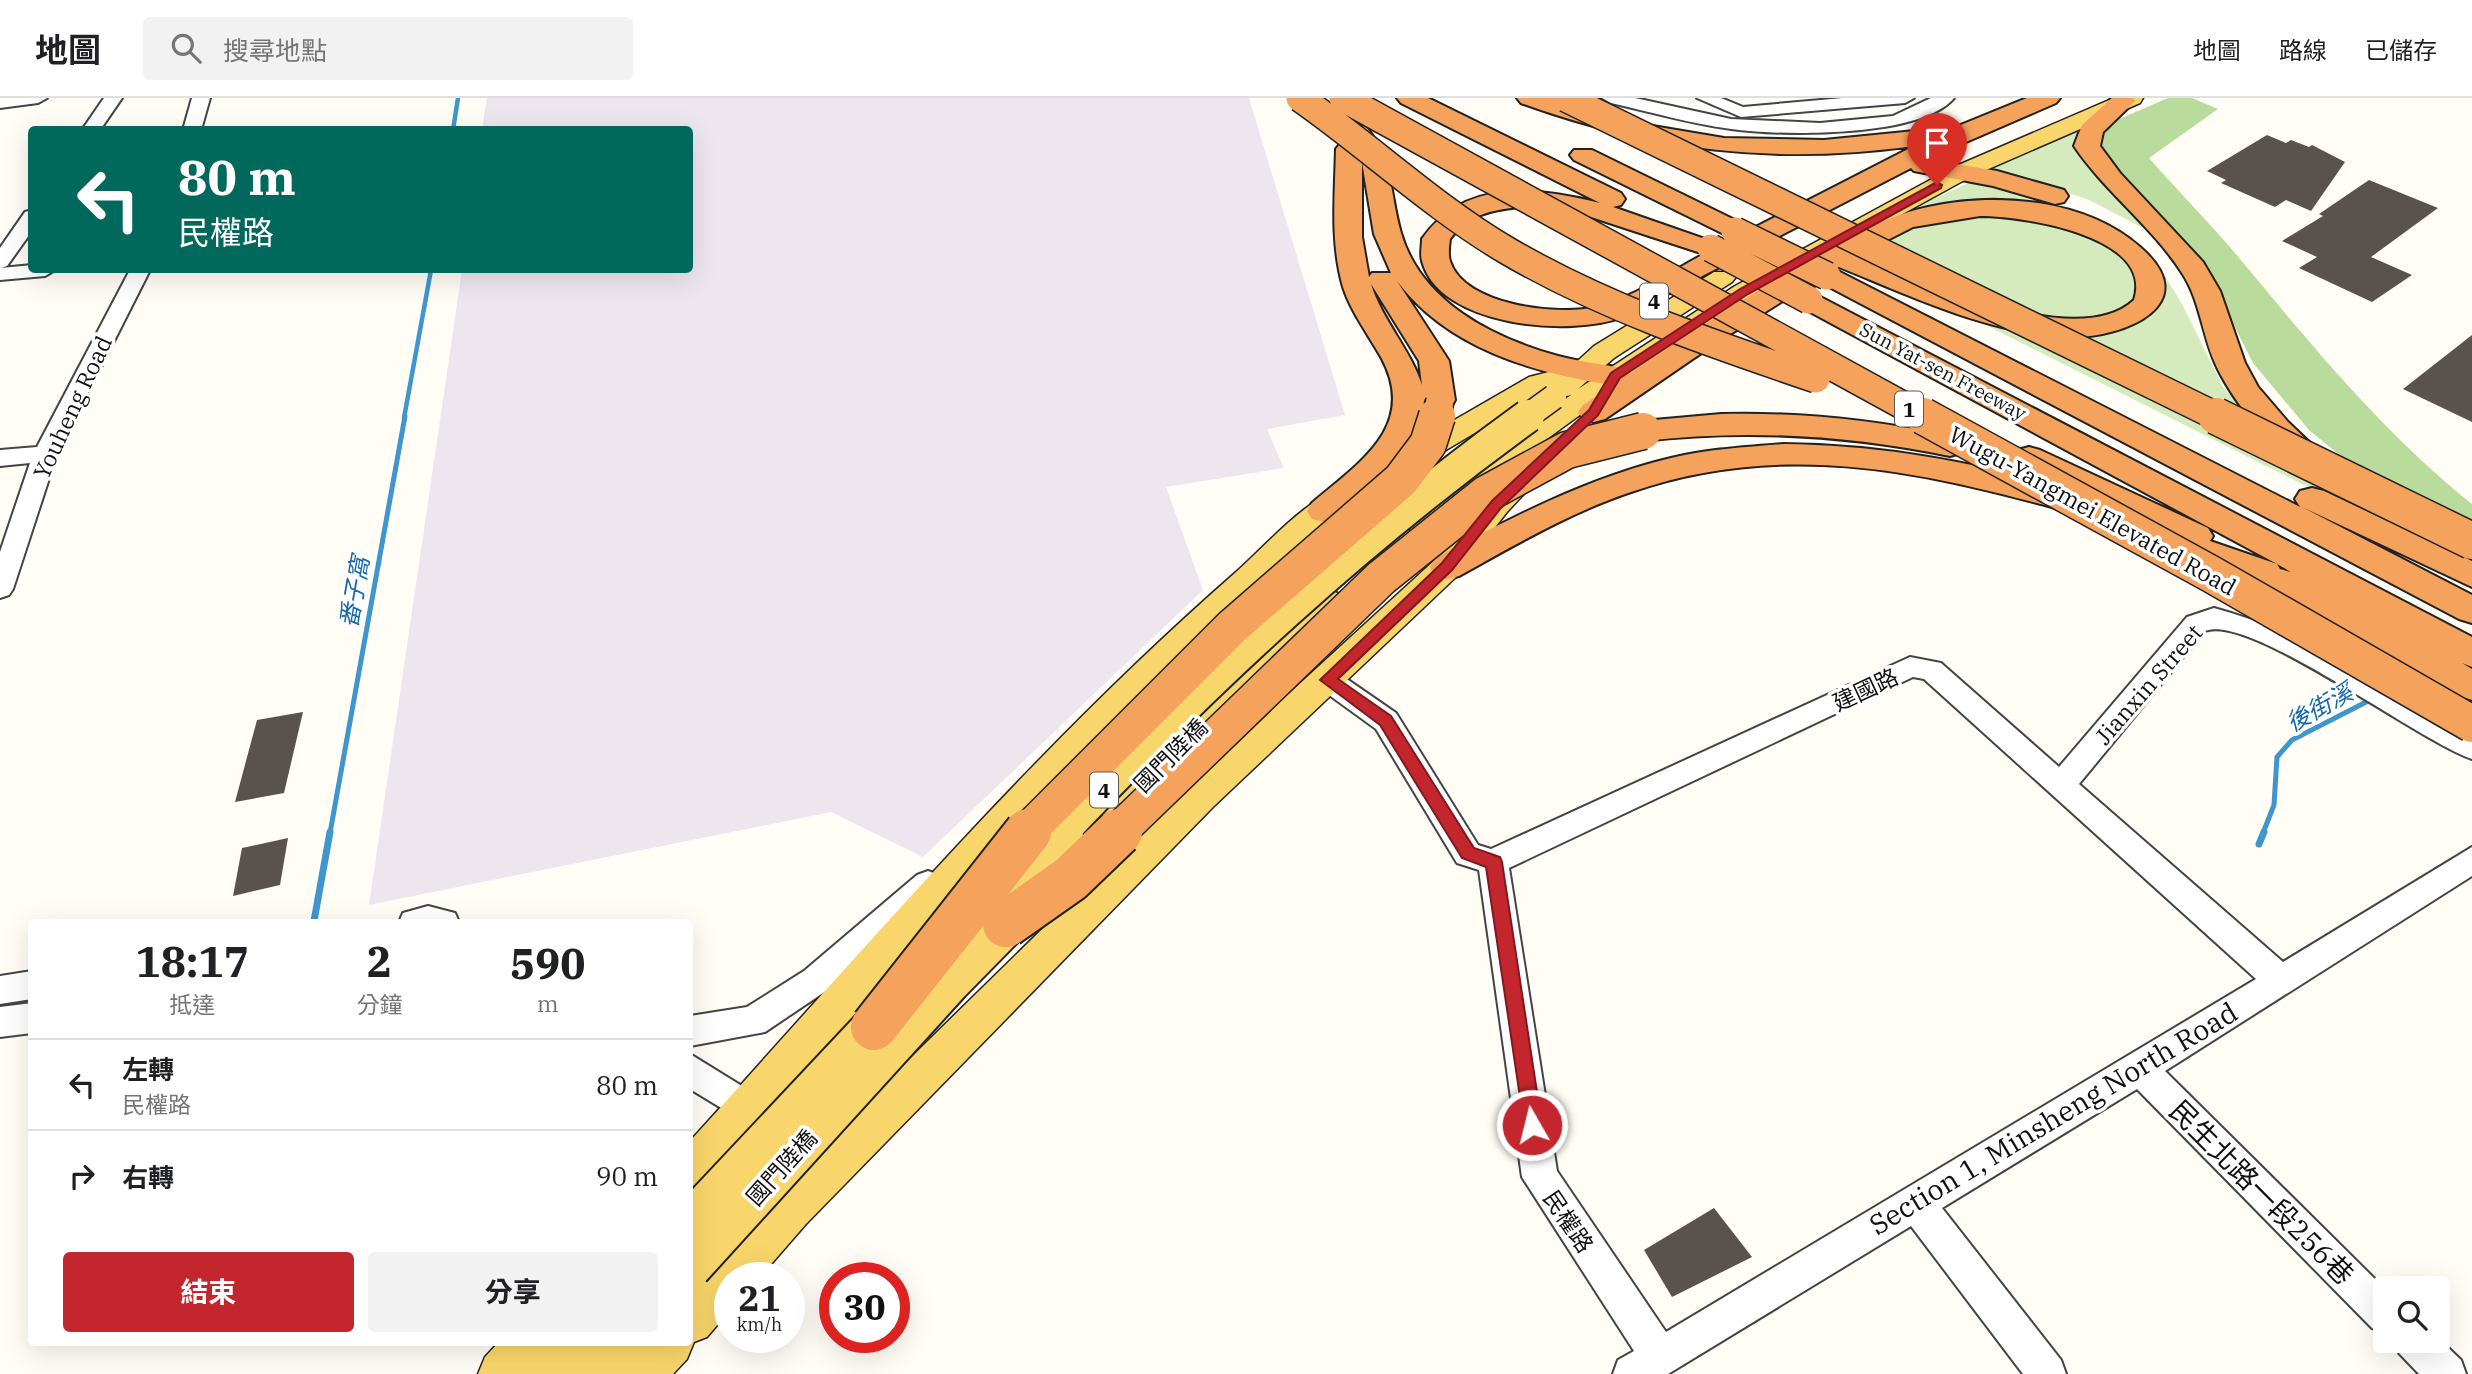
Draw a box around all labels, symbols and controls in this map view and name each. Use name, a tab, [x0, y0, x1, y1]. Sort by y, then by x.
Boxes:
search box	[143, 17, 633, 80]
text: 地圖	[35, 28, 101, 71]
icon: search	[167, 29, 205, 67]
text: 搜尋地點	[223, 33, 327, 67]
text: 地圖	[2193, 34, 2241, 66]
text: 路線	[2279, 34, 2327, 66]
text: 已儲存	[2365, 34, 2437, 66]
pin	[1907, 113, 1967, 185]
icon: arrive	[1918, 124, 1956, 162]
text: 80 m	[178, 145, 296, 208]
icon: left	[63, 154, 154, 245]
text: 民權路	[178, 211, 274, 253]
road number: 4	[1640, 284, 1668, 318]
street label: Sun Yat-sen Freeway	[1856, 317, 2031, 425]
street label: Youheng Road	[26, 331, 118, 483]
road number: 1	[1895, 392, 1923, 426]
street label: Wugu-Yangmei Elevated Road	[1944, 418, 2242, 602]
water label: 番子窩	[332, 550, 377, 630]
street label: Jianxin Street	[2088, 618, 2208, 750]
street label: 建國路	[1827, 661, 1903, 717]
water label: 後街溪	[2280, 674, 2361, 738]
street label: 國門陸橋	[1127, 712, 1213, 798]
road number: 4	[1090, 772, 1118, 808]
text: 18:17	[135, 934, 249, 989]
text: 2	[367, 934, 392, 989]
text: 590	[510, 936, 586, 991]
text: m	[537, 988, 559, 1018]
text: 抵達	[169, 989, 215, 1019]
text: 分鐘	[356, 989, 402, 1019]
street label: Section 1, Minsheng North Road	[1862, 993, 2244, 1243]
text: 左轉	[122, 1052, 174, 1086]
icon: left	[63, 1066, 101, 1104]
text: 80 m	[596, 1068, 658, 1102]
position arrow	[1495, 1088, 1569, 1162]
text: 民權路	[122, 1089, 191, 1119]
street label: 民生北路一段256巷	[2162, 1092, 2362, 1292]
street label: 國門陸橋	[739, 1123, 823, 1211]
icon: right	[63, 1157, 101, 1195]
text: 90 m	[596, 1159, 658, 1193]
text: 右轉	[122, 1160, 174, 1194]
street label: 民權路	[1537, 1184, 1601, 1258]
button: 結束	[63, 1252, 354, 1332]
button: 分享	[368, 1252, 658, 1332]
speed limit sign: 30	[819, 1262, 910, 1353]
text: 21	[738, 1275, 781, 1321]
map controls	[2373, 1276, 2450, 1353]
button: search	[2373, 1276, 2450, 1353]
text: km/h	[737, 1313, 782, 1336]

